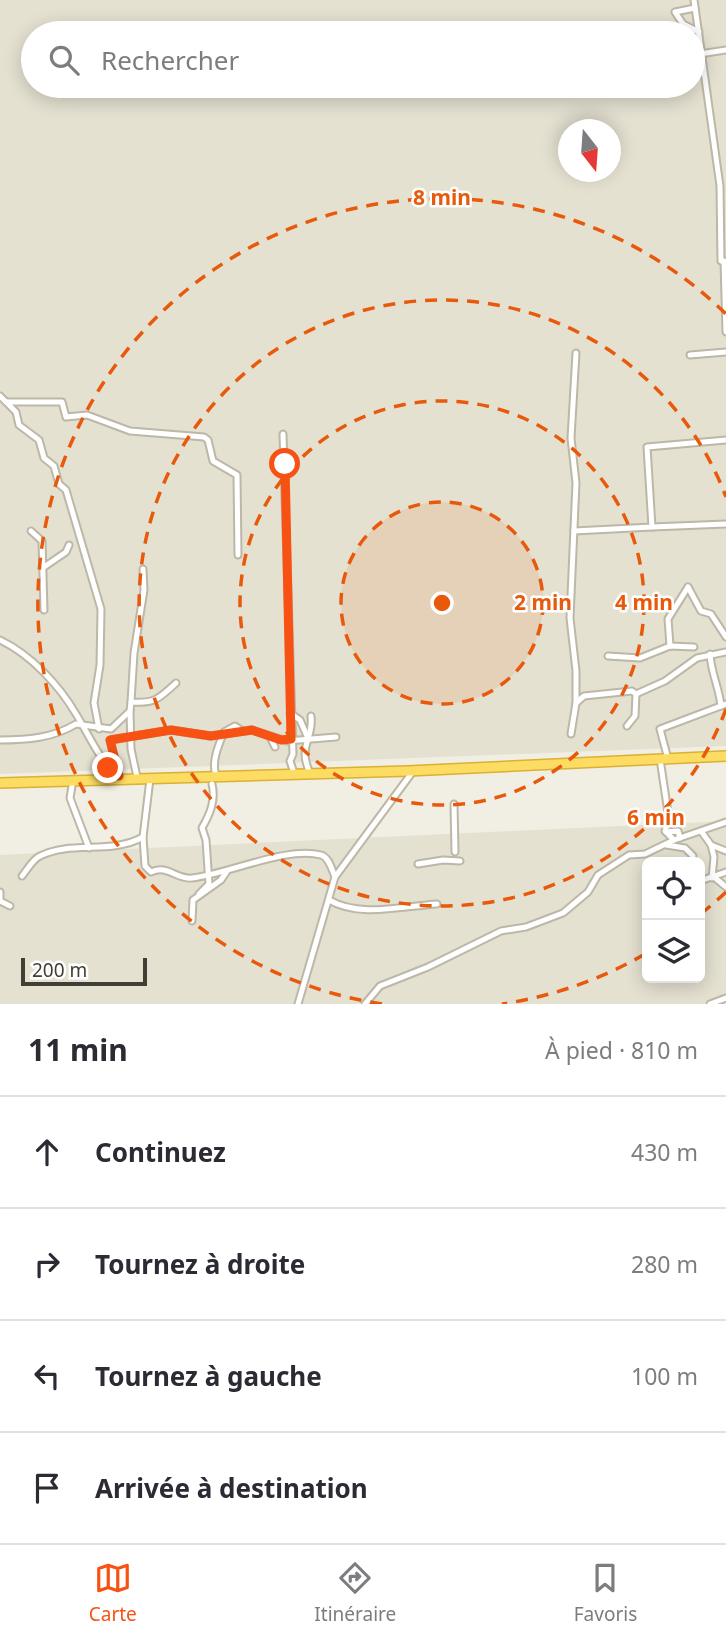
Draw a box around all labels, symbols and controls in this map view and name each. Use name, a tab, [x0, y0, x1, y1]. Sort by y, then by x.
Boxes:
search box	[21, 21, 705, 98]
icon: search	[45, 41, 83, 79]
text: Rechercher	[101, 42, 239, 78]
north arrow	[558, 119, 621, 182]
text: 8 min	[413, 183, 471, 211]
route start	[269, 448, 300, 479]
text: 2 min	[514, 588, 572, 616]
text: 4 min	[615, 588, 673, 616]
centre of rings	[430, 591, 454, 615]
route end	[92, 752, 123, 783]
text: 6 min	[627, 803, 685, 831]
map controls	[642, 857, 705, 983]
button: locate	[642, 857, 705, 920]
button: layers	[642, 920, 705, 983]
scale bar	[21, 955, 147, 987]
text: 200 m	[32, 957, 87, 983]
text: 11 min	[28, 1029, 128, 1070]
text: À pied · 810 m	[545, 1034, 698, 1066]
icon: ahead	[28, 1133, 66, 1171]
text: Continuez	[95, 1134, 226, 1170]
text: 430 m	[631, 1136, 698, 1168]
icon: right	[28, 1245, 66, 1283]
text: Tournez à droite	[95, 1246, 305, 1282]
text: 280 m	[631, 1248, 698, 1280]
icon: left	[28, 1357, 66, 1395]
text: Tournez à gauche	[95, 1358, 322, 1394]
text: 100 m	[631, 1360, 698, 1392]
icon: arrive	[28, 1469, 66, 1507]
text: Arrivée à destination	[95, 1470, 368, 1506]
tab: Carte	[89, 1559, 137, 1627]
tab: Itinéraire	[314, 1559, 396, 1627]
tab: Favoris	[574, 1559, 637, 1627]

